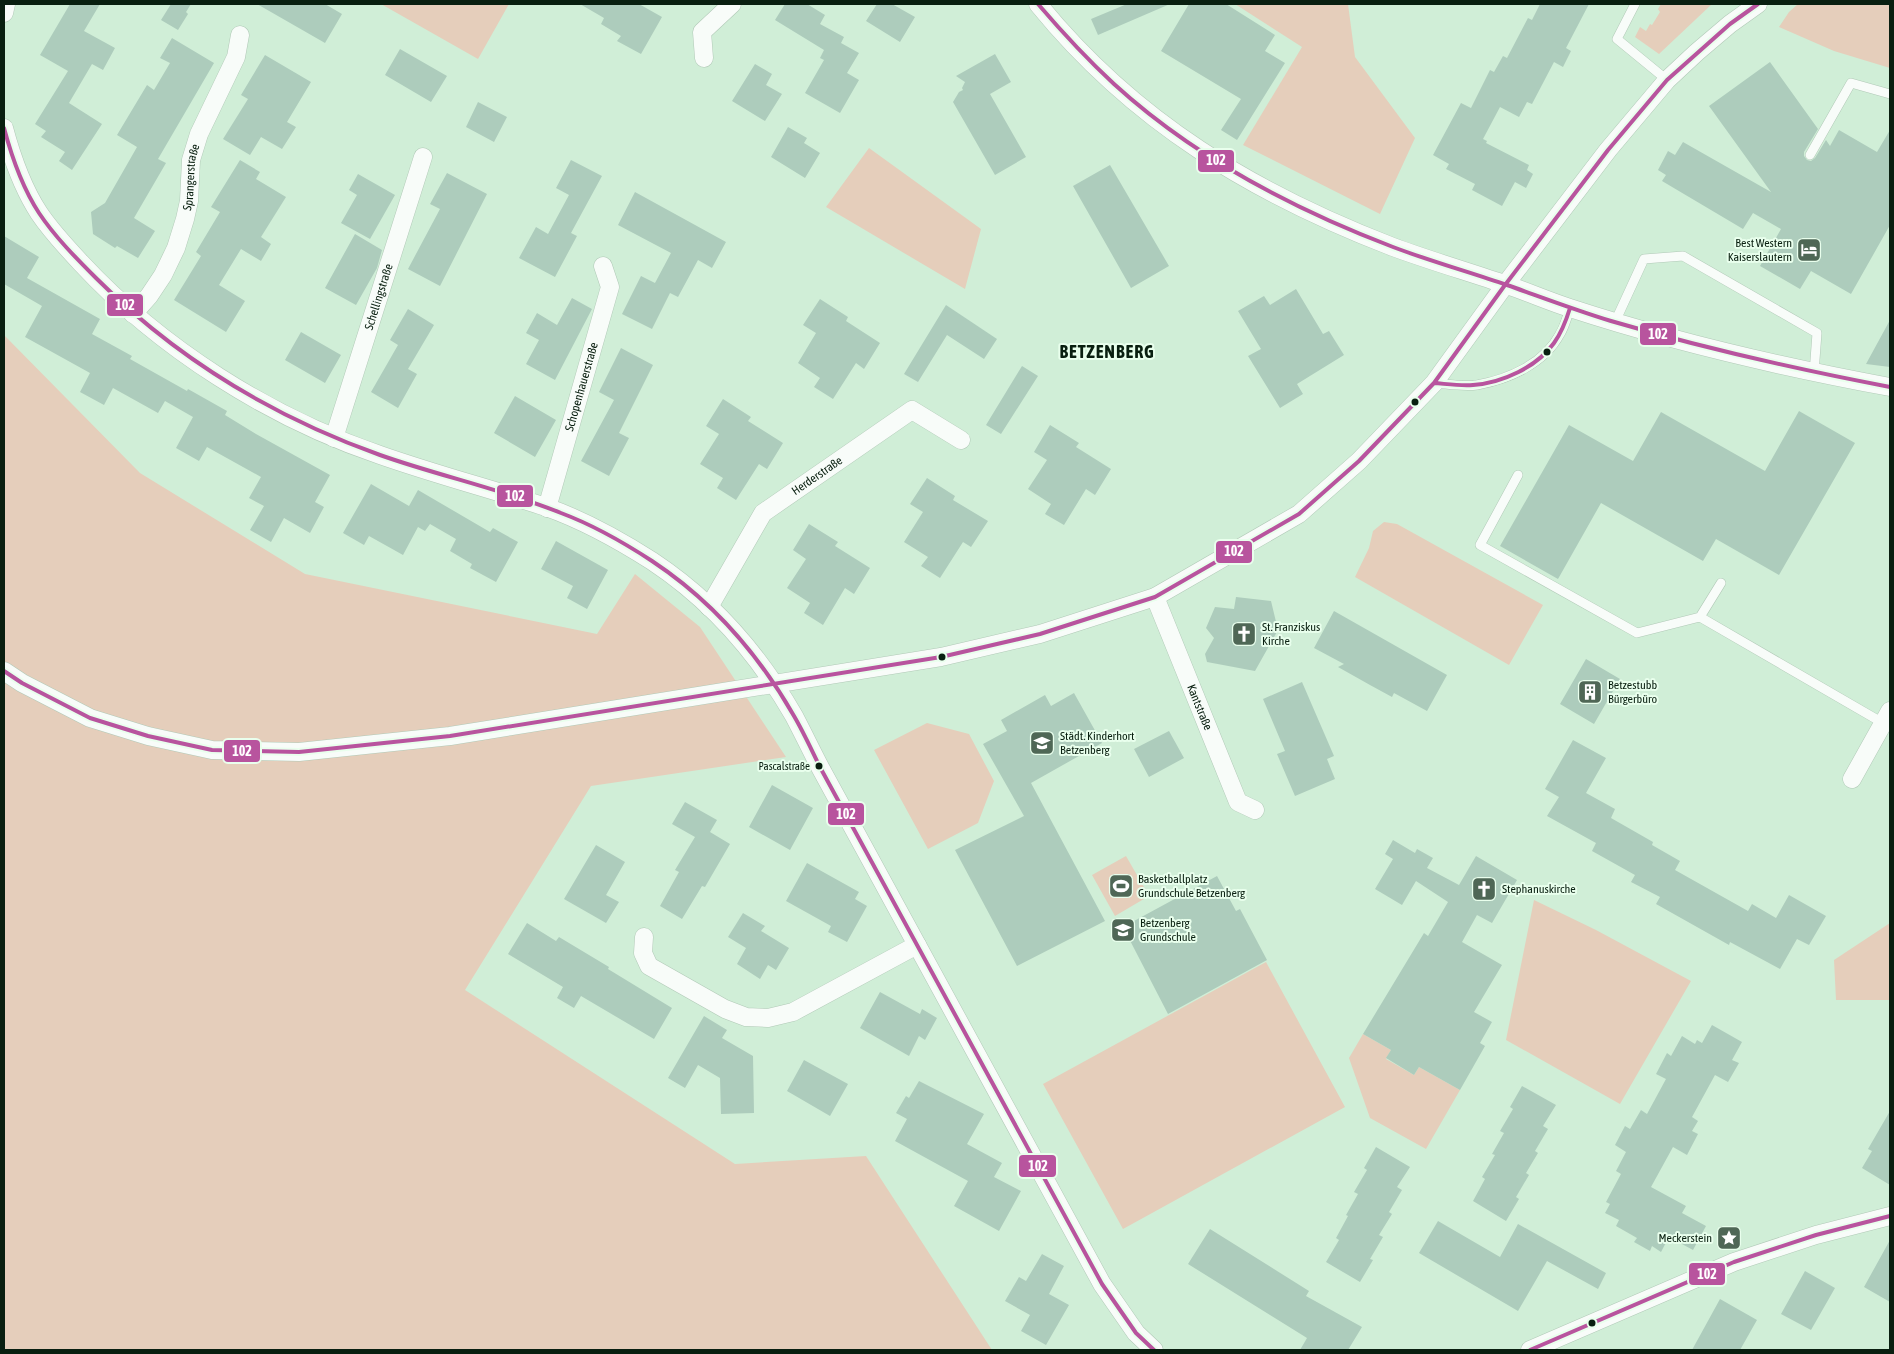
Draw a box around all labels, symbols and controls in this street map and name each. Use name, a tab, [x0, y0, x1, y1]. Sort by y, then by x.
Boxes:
street label: Sprangerstraße	[180, 142, 203, 212]
line badge: 102	[1197, 149, 1235, 173]
text: 102	[1206, 152, 1226, 168]
place label: Best Western Kaiserslautern	[1728, 236, 1792, 264]
hotel icon: Best Western Kaiserslautern	[1796, 237, 1822, 263]
street label: Schellingstraße	[362, 262, 396, 332]
line badge: 102	[106, 293, 144, 317]
text: 102	[115, 297, 135, 313]
line badge: 102	[1639, 322, 1677, 346]
text: 102	[1648, 326, 1668, 342]
street label: Schopenhauerstraße	[562, 341, 601, 433]
district label: BETZENBERG	[1059, 341, 1155, 362]
unlabelled marker	[1542, 347, 1552, 357]
unlabelled marker	[1410, 397, 1420, 407]
street label: Herderstraße	[789, 453, 845, 498]
line badge: 102	[496, 484, 534, 508]
text: 102	[505, 488, 525, 504]
line badge: 102	[1215, 540, 1253, 564]
text: 102	[1224, 543, 1244, 559]
place label: St. Franziskus Kirche	[1262, 620, 1320, 648]
church icon: St. Franziskus Kirche	[1231, 621, 1257, 647]
unlabelled marker	[937, 652, 947, 662]
place label: Betzestubb Bürgerbüro	[1608, 678, 1658, 706]
building icon: Betzestubb Bürgerbüro	[1577, 679, 1603, 705]
street label: Kantstraße	[1184, 682, 1215, 732]
place label: Städt. Kinderhort Betzenberg	[1060, 729, 1135, 757]
school or university icon: Städt. Kinderhort Betzenberg	[1029, 730, 1055, 756]
line badge: 102	[223, 739, 261, 763]
text: 102	[232, 743, 252, 759]
place label: Pascalstraße	[758, 760, 810, 772]
marker: Pascalstraße	[814, 761, 824, 771]
line badge: 102	[827, 802, 865, 826]
text: 102	[836, 806, 856, 822]
place label: Basketballplatz Grundschule Betzenberg	[1138, 872, 1246, 900]
sports icon: Basketballplatz Grundschule Betzenberg	[1108, 873, 1134, 899]
church icon: Stephanuskirche	[1471, 876, 1497, 902]
place label: Stephanuskirche	[1502, 882, 1576, 896]
place label: Betzenberg Grundschule	[1140, 916, 1196, 944]
school or university icon: Betzenberg Grundschule	[1110, 917, 1136, 943]
line badge: 102	[1018, 1154, 1057, 1178]
text: 102	[1028, 1158, 1048, 1174]
place icon: Meckerstein	[1716, 1225, 1742, 1251]
place label: Meckerstein	[1659, 1231, 1712, 1245]
line badge: 102	[1688, 1262, 1726, 1286]
text: 102	[1697, 1266, 1717, 1282]
unlabelled marker	[1587, 1318, 1597, 1328]

